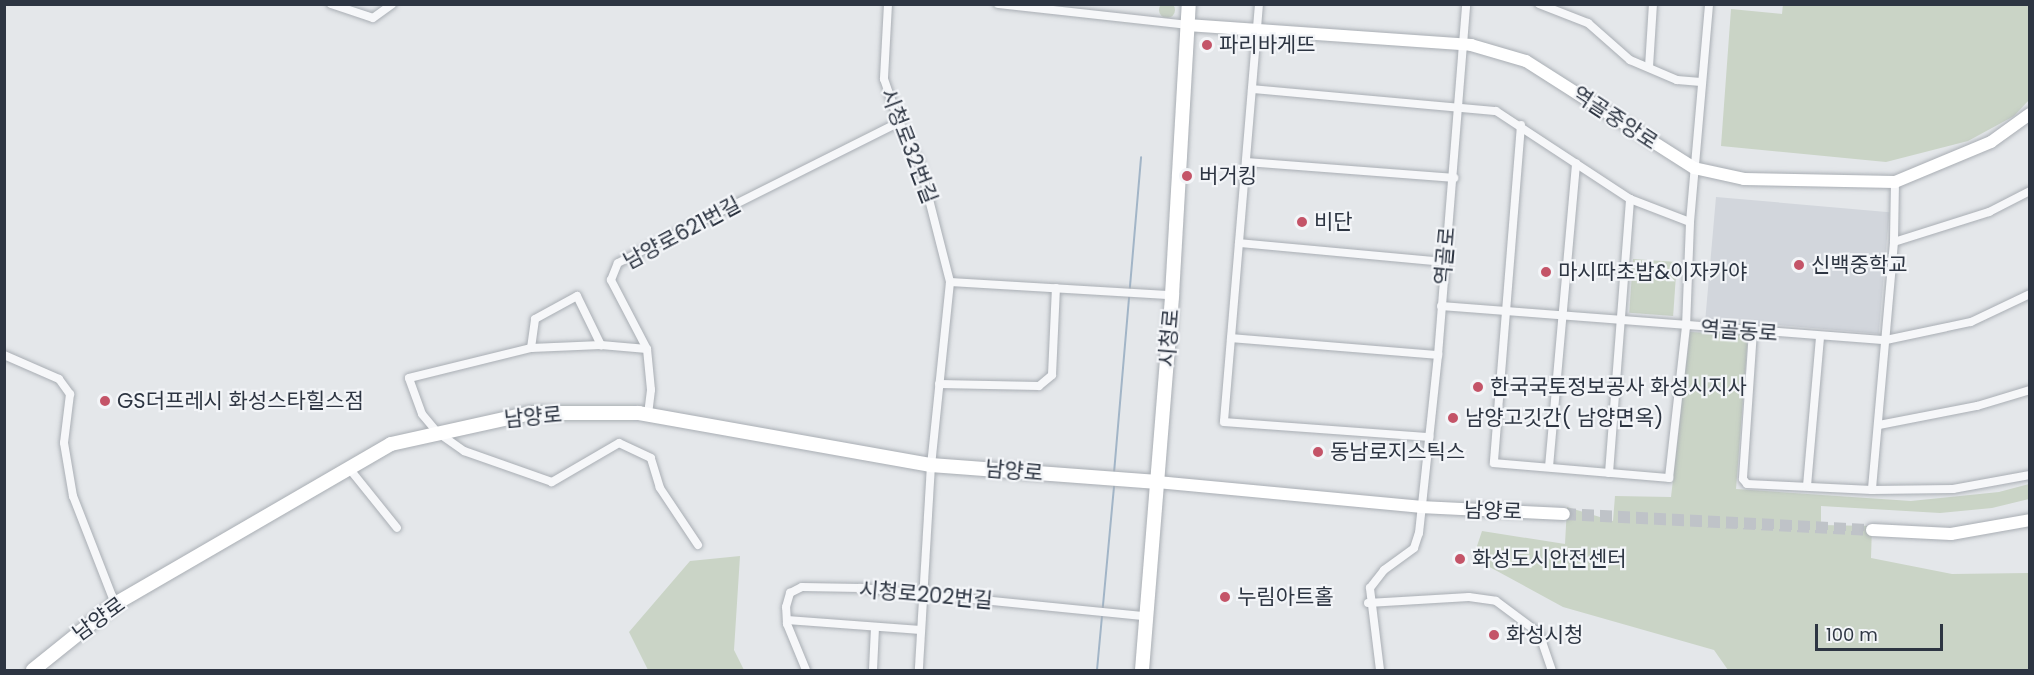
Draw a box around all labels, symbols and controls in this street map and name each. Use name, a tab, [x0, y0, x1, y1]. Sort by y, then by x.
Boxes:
place label: 파리바게뜨	[1219, 32, 1316, 58]
marker: 파리바게뜨	[1200, 38, 1214, 52]
street label: 역골중앙로	[1568, 81, 1662, 155]
street label: 시청로32번길	[876, 85, 942, 207]
place label: 버거킹	[1199, 163, 1257, 189]
marker: 버거킹	[1180, 169, 1194, 183]
street label: 남양로621번길	[619, 192, 745, 274]
place label: 비단	[1314, 209, 1353, 235]
marker: 비단	[1295, 215, 1309, 229]
street label: 역골로	[1430, 226, 1460, 286]
place label: 신백중학교	[1811, 252, 1908, 278]
marker: 신백중학교	[1792, 258, 1806, 272]
place label: 마시따초밥&이자카야	[1558, 259, 1747, 285]
marker: 마시따초밥&이자카야	[1539, 265, 1553, 279]
street label: 시청로	[1154, 308, 1184, 368]
street label: 역골동로	[1700, 316, 1778, 346]
place label: 한국국토정보공사 화성시지사	[1490, 374, 1747, 400]
marker: 한국국토정보공사 화성시지사	[1471, 380, 1485, 394]
place label: GS더프레시 화성스타힐스점	[117, 388, 364, 414]
marker: GS더프레시 화성스타힐스점	[98, 394, 112, 408]
street label: 남양로	[503, 402, 563, 432]
place label: 남양고깃간( 남양면옥)	[1465, 405, 1664, 431]
marker: 남양고깃간( 남양면옥)	[1446, 411, 1460, 425]
place label: 동남로지스틱스	[1330, 439, 1465, 465]
marker: 동남로지스틱스	[1311, 445, 1325, 459]
street label: 남양로	[984, 456, 1044, 486]
street label: 남양로	[1464, 497, 1522, 525]
place label: 화성도시안전센터	[1472, 546, 1627, 572]
marker: 화성도시안전센터	[1453, 552, 1467, 566]
street label: 시청로202번길	[858, 577, 994, 613]
place label: 누림아트홀	[1237, 584, 1334, 610]
marker: 누림아트홀	[1218, 590, 1232, 604]
street label: 남양로	[68, 592, 130, 646]
scale bar	[1818, 612, 1946, 650]
place label: 화성시청	[1506, 622, 1583, 648]
text: 100 m	[1826, 622, 1878, 647]
marker: 화성시청	[1487, 628, 1501, 642]

